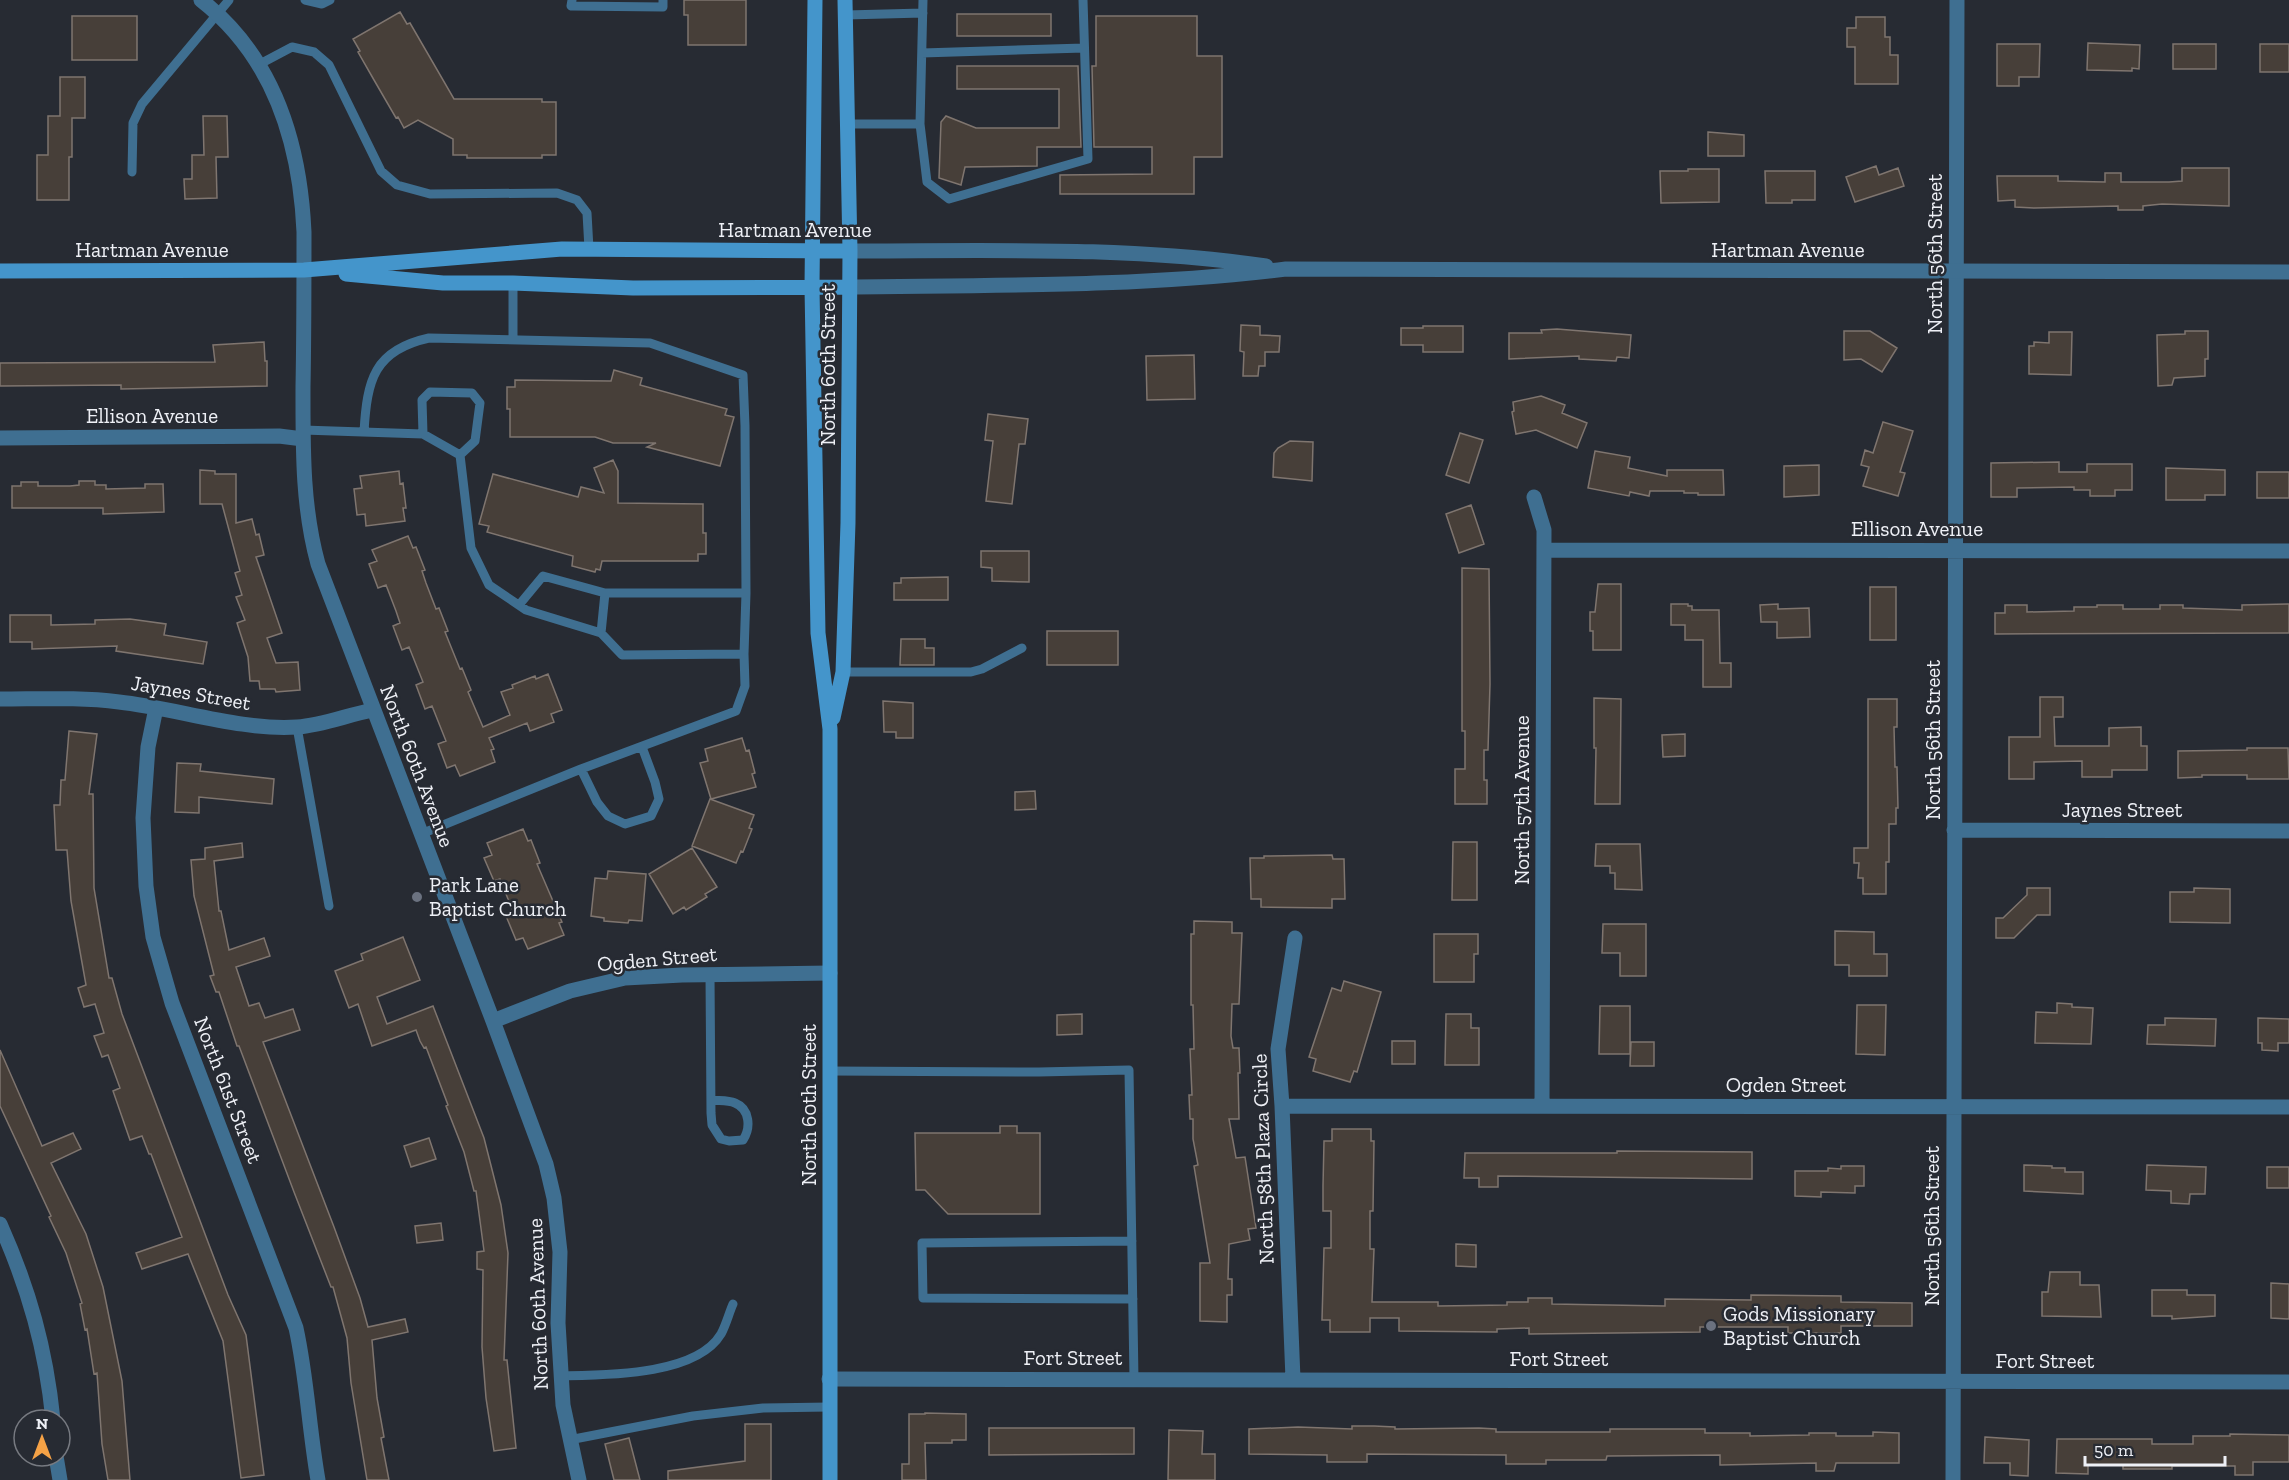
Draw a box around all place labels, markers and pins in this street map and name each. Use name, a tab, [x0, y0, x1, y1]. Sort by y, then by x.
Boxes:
place label: Park Lane Baptist Church	[429, 872, 566, 921]
marker: Park Lane Baptist Church	[410, 890, 424, 904]
place label: Gods Missionary Baptist Church	[1723, 1301, 1875, 1350]
marker: Gods Missionary Baptist Church	[1704, 1319, 1718, 1333]

